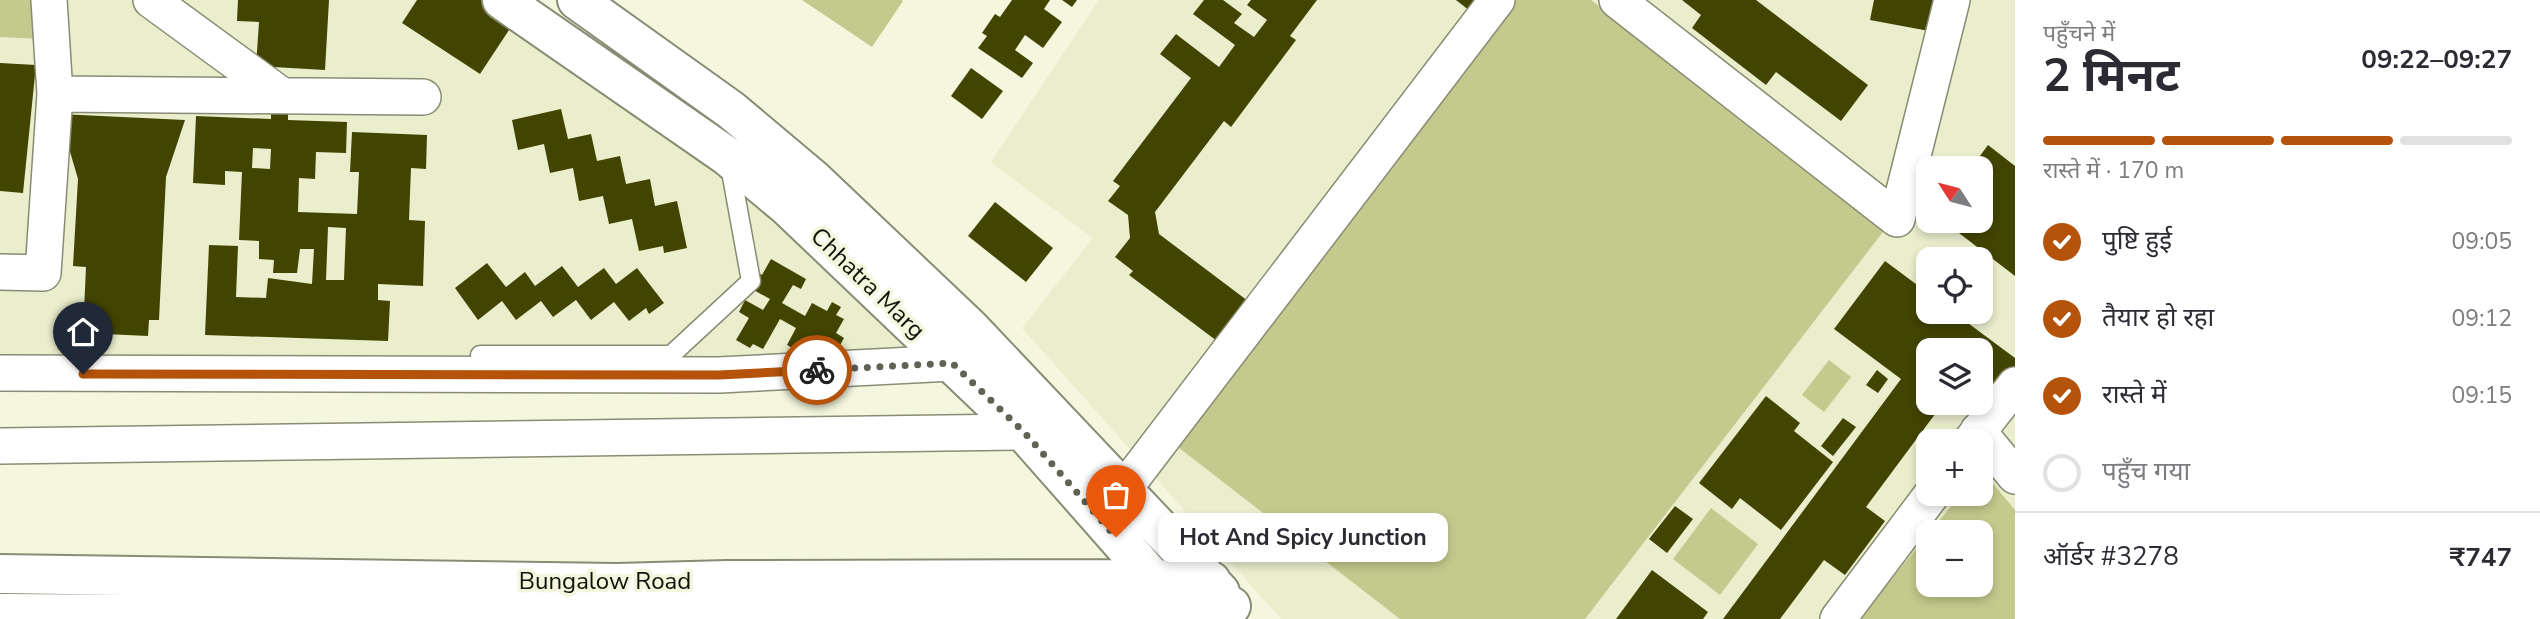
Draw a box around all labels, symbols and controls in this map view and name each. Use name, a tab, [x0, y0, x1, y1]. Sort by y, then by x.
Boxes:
text: पहुँचने में	[2043, 18, 2115, 49]
text: 09:22–09:27	[2361, 42, 2512, 77]
text: 2 मिनट	[2043, 44, 2180, 107]
text: रास्ते में · 170 m	[2043, 155, 2184, 186]
north arrow	[1916, 156, 1993, 233]
map controls	[1916, 156, 1993, 597]
street label: Chhatra Marg	[804, 220, 932, 346]
icon: check	[2043, 223, 2081, 261]
text: पुष्टि हुई	[2102, 223, 2172, 258]
text: 09:05	[2452, 226, 2512, 257]
button: locate	[1916, 247, 1993, 324]
icon: check	[2043, 300, 2081, 338]
text: तैयार हो रहा	[2102, 300, 2214, 335]
pin	[53, 302, 113, 374]
text: 09:12	[2452, 303, 2512, 334]
icon: home	[64, 313, 102, 351]
courier	[782, 335, 852, 405]
button: layers	[1916, 338, 1993, 415]
icon: bike	[798, 351, 836, 389]
icon: check	[2043, 377, 2081, 415]
text: रास्ते में	[2102, 377, 2167, 412]
text: 09:15	[2452, 380, 2512, 411]
button: +	[1916, 429, 1993, 506]
text: पहुँच गया	[2102, 454, 2190, 489]
pin	[1086, 465, 1146, 537]
icon: bag	[1097, 476, 1135, 514]
callout: Hot And Spicy Junction	[1158, 512, 1448, 562]
button: −	[1916, 520, 1993, 597]
text: Hot And Spicy Junction	[1179, 522, 1427, 553]
text: ऑर्डर #3278	[2043, 539, 2179, 574]
text: ₹747	[2450, 540, 2512, 575]
street label: Bungalow Road	[519, 565, 691, 597]

